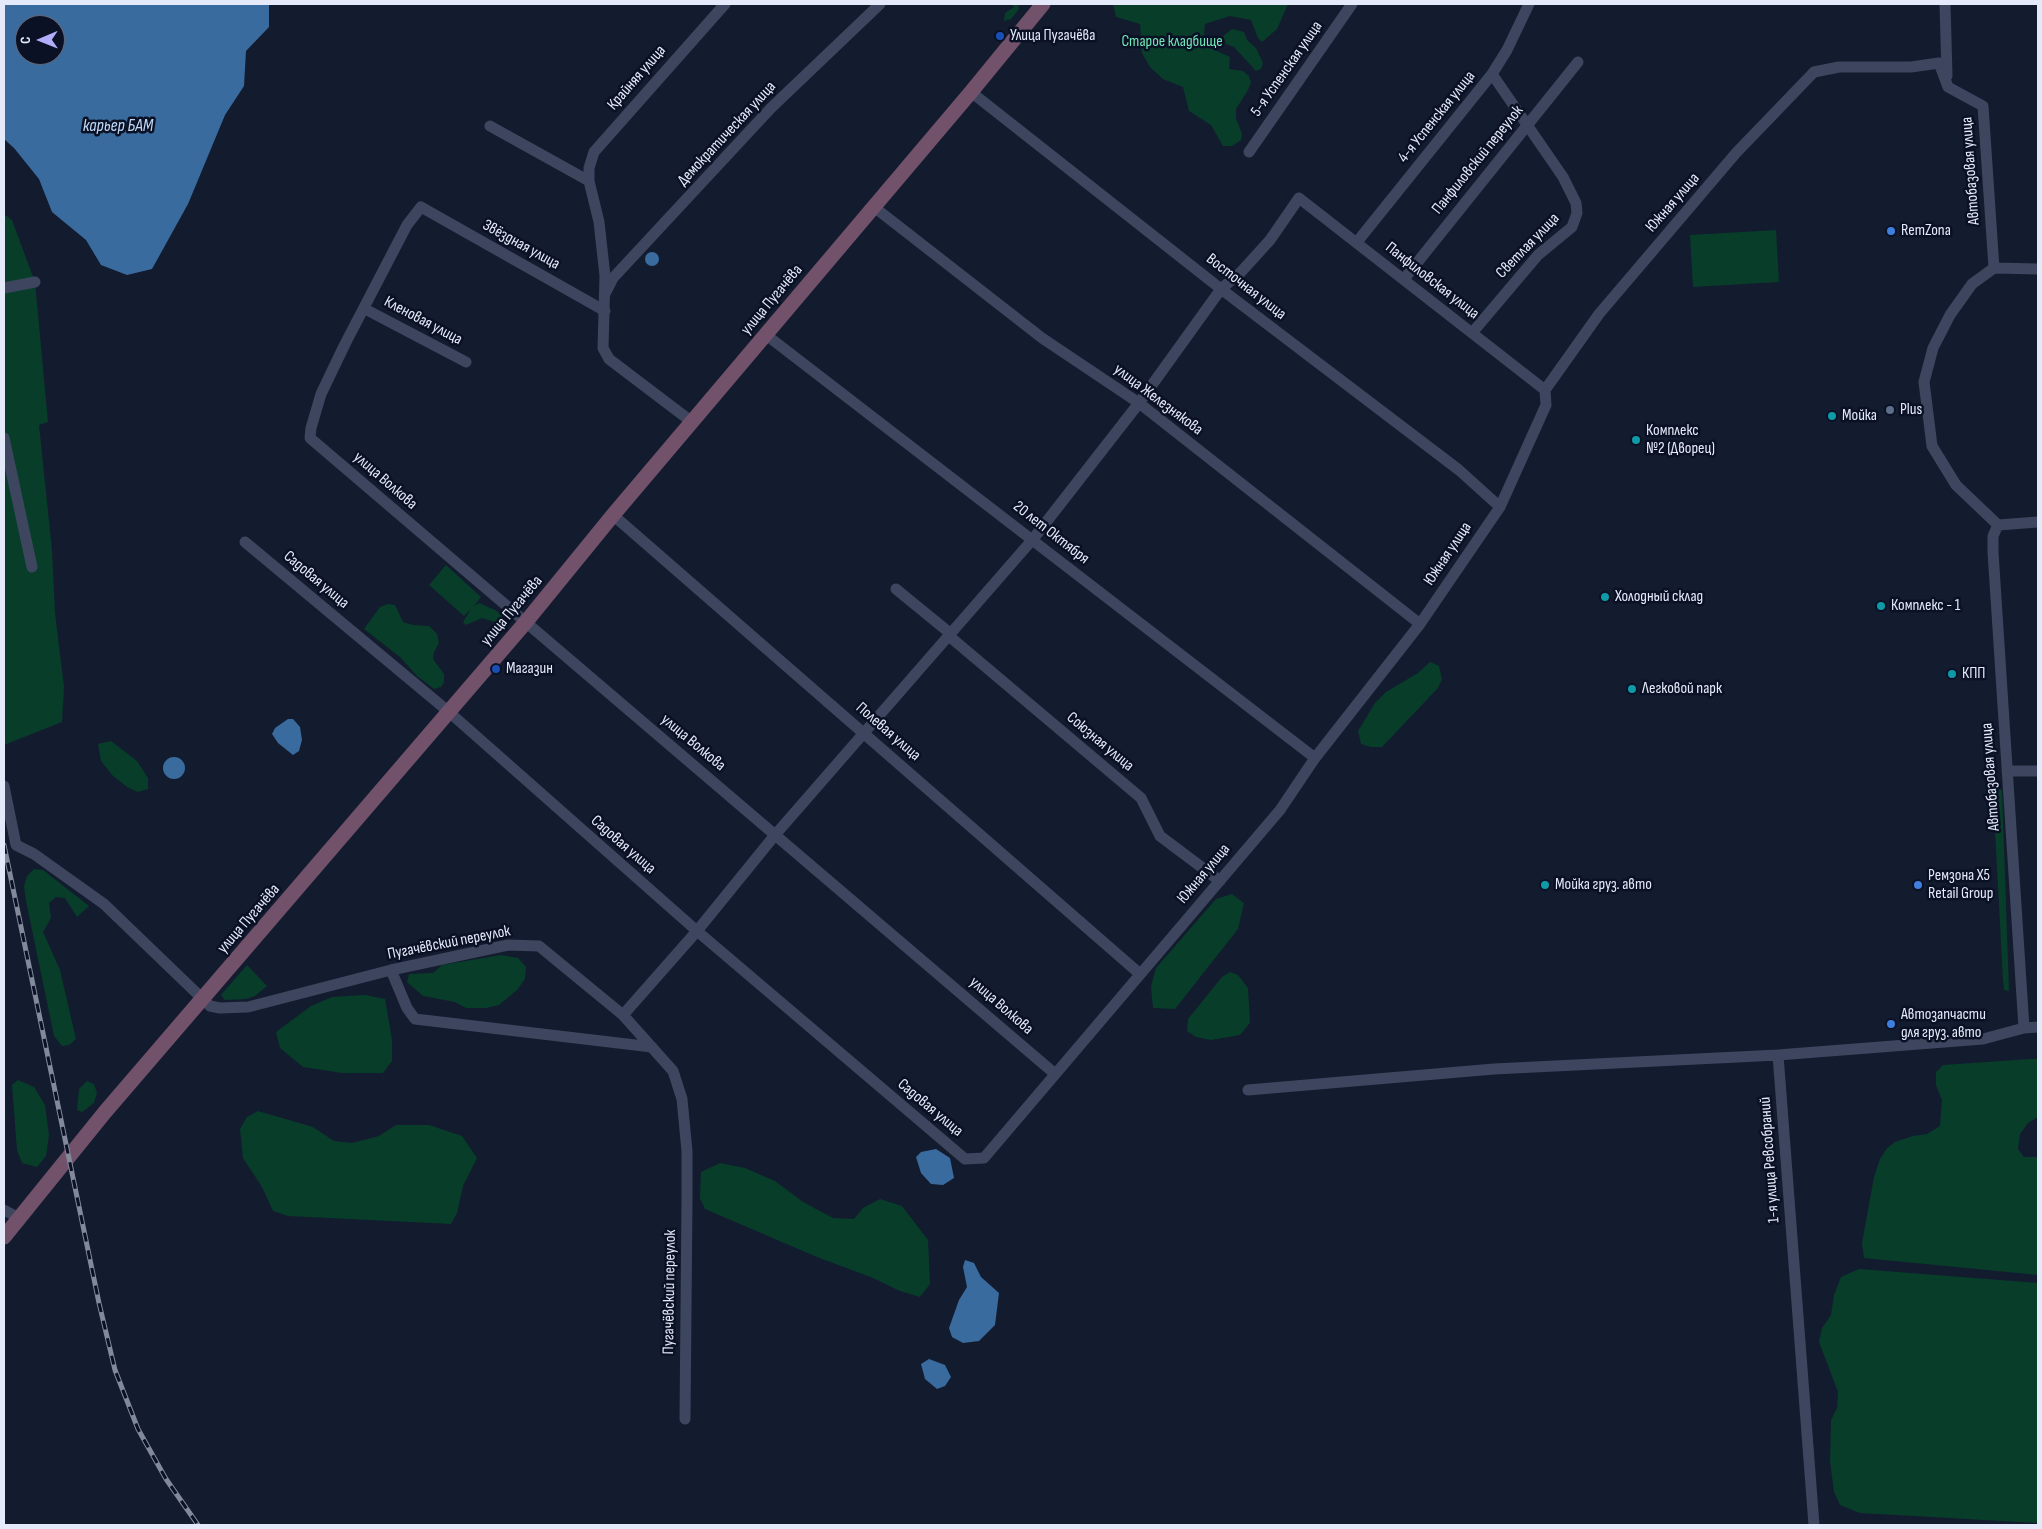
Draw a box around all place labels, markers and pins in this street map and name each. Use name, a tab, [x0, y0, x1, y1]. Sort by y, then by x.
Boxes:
place label: Улица Пугачёва	[1010, 26, 1095, 46]
marker: Улица Пугачёва	[994, 30, 1006, 42]
place label: RemZona	[1901, 221, 1951, 241]
marker: RemZona	[1885, 225, 1897, 237]
place label: Plus	[1900, 400, 1922, 420]
marker: Plus	[1884, 404, 1896, 416]
place label: Мойка	[1842, 406, 1877, 426]
marker: Мойка	[1826, 410, 1838, 422]
place label: Комплекс №2 (Дворец)	[1646, 421, 1715, 459]
marker: Комплекс №2 (Дворец)	[1630, 434, 1642, 446]
place label: Холодный склад	[1615, 587, 1703, 607]
marker: Холодный склад	[1599, 591, 1611, 603]
place label: Комплекс - 1	[1891, 596, 1960, 616]
marker: Комплекс - 1	[1875, 600, 1887, 612]
place label: Магазин	[506, 659, 553, 679]
marker: Магазин	[490, 663, 502, 675]
place label: КПП	[1962, 664, 1985, 684]
marker: КПП	[1946, 668, 1958, 680]
place label: Легковой парк	[1642, 679, 1722, 699]
marker: Легковой парк	[1626, 683, 1638, 695]
place label: Ремзона X5 Retail Group	[1928, 866, 1993, 904]
place label: Мойка груз. авто	[1555, 875, 1652, 895]
marker: Мойка груз. авто	[1539, 879, 1551, 891]
marker: Ремзона X5 Retail Group	[1912, 879, 1924, 891]
place label: Автозапчасти для груз. авто	[1901, 1005, 1986, 1043]
marker: Автозапчасти для груз. авто	[1885, 1018, 1897, 1030]

